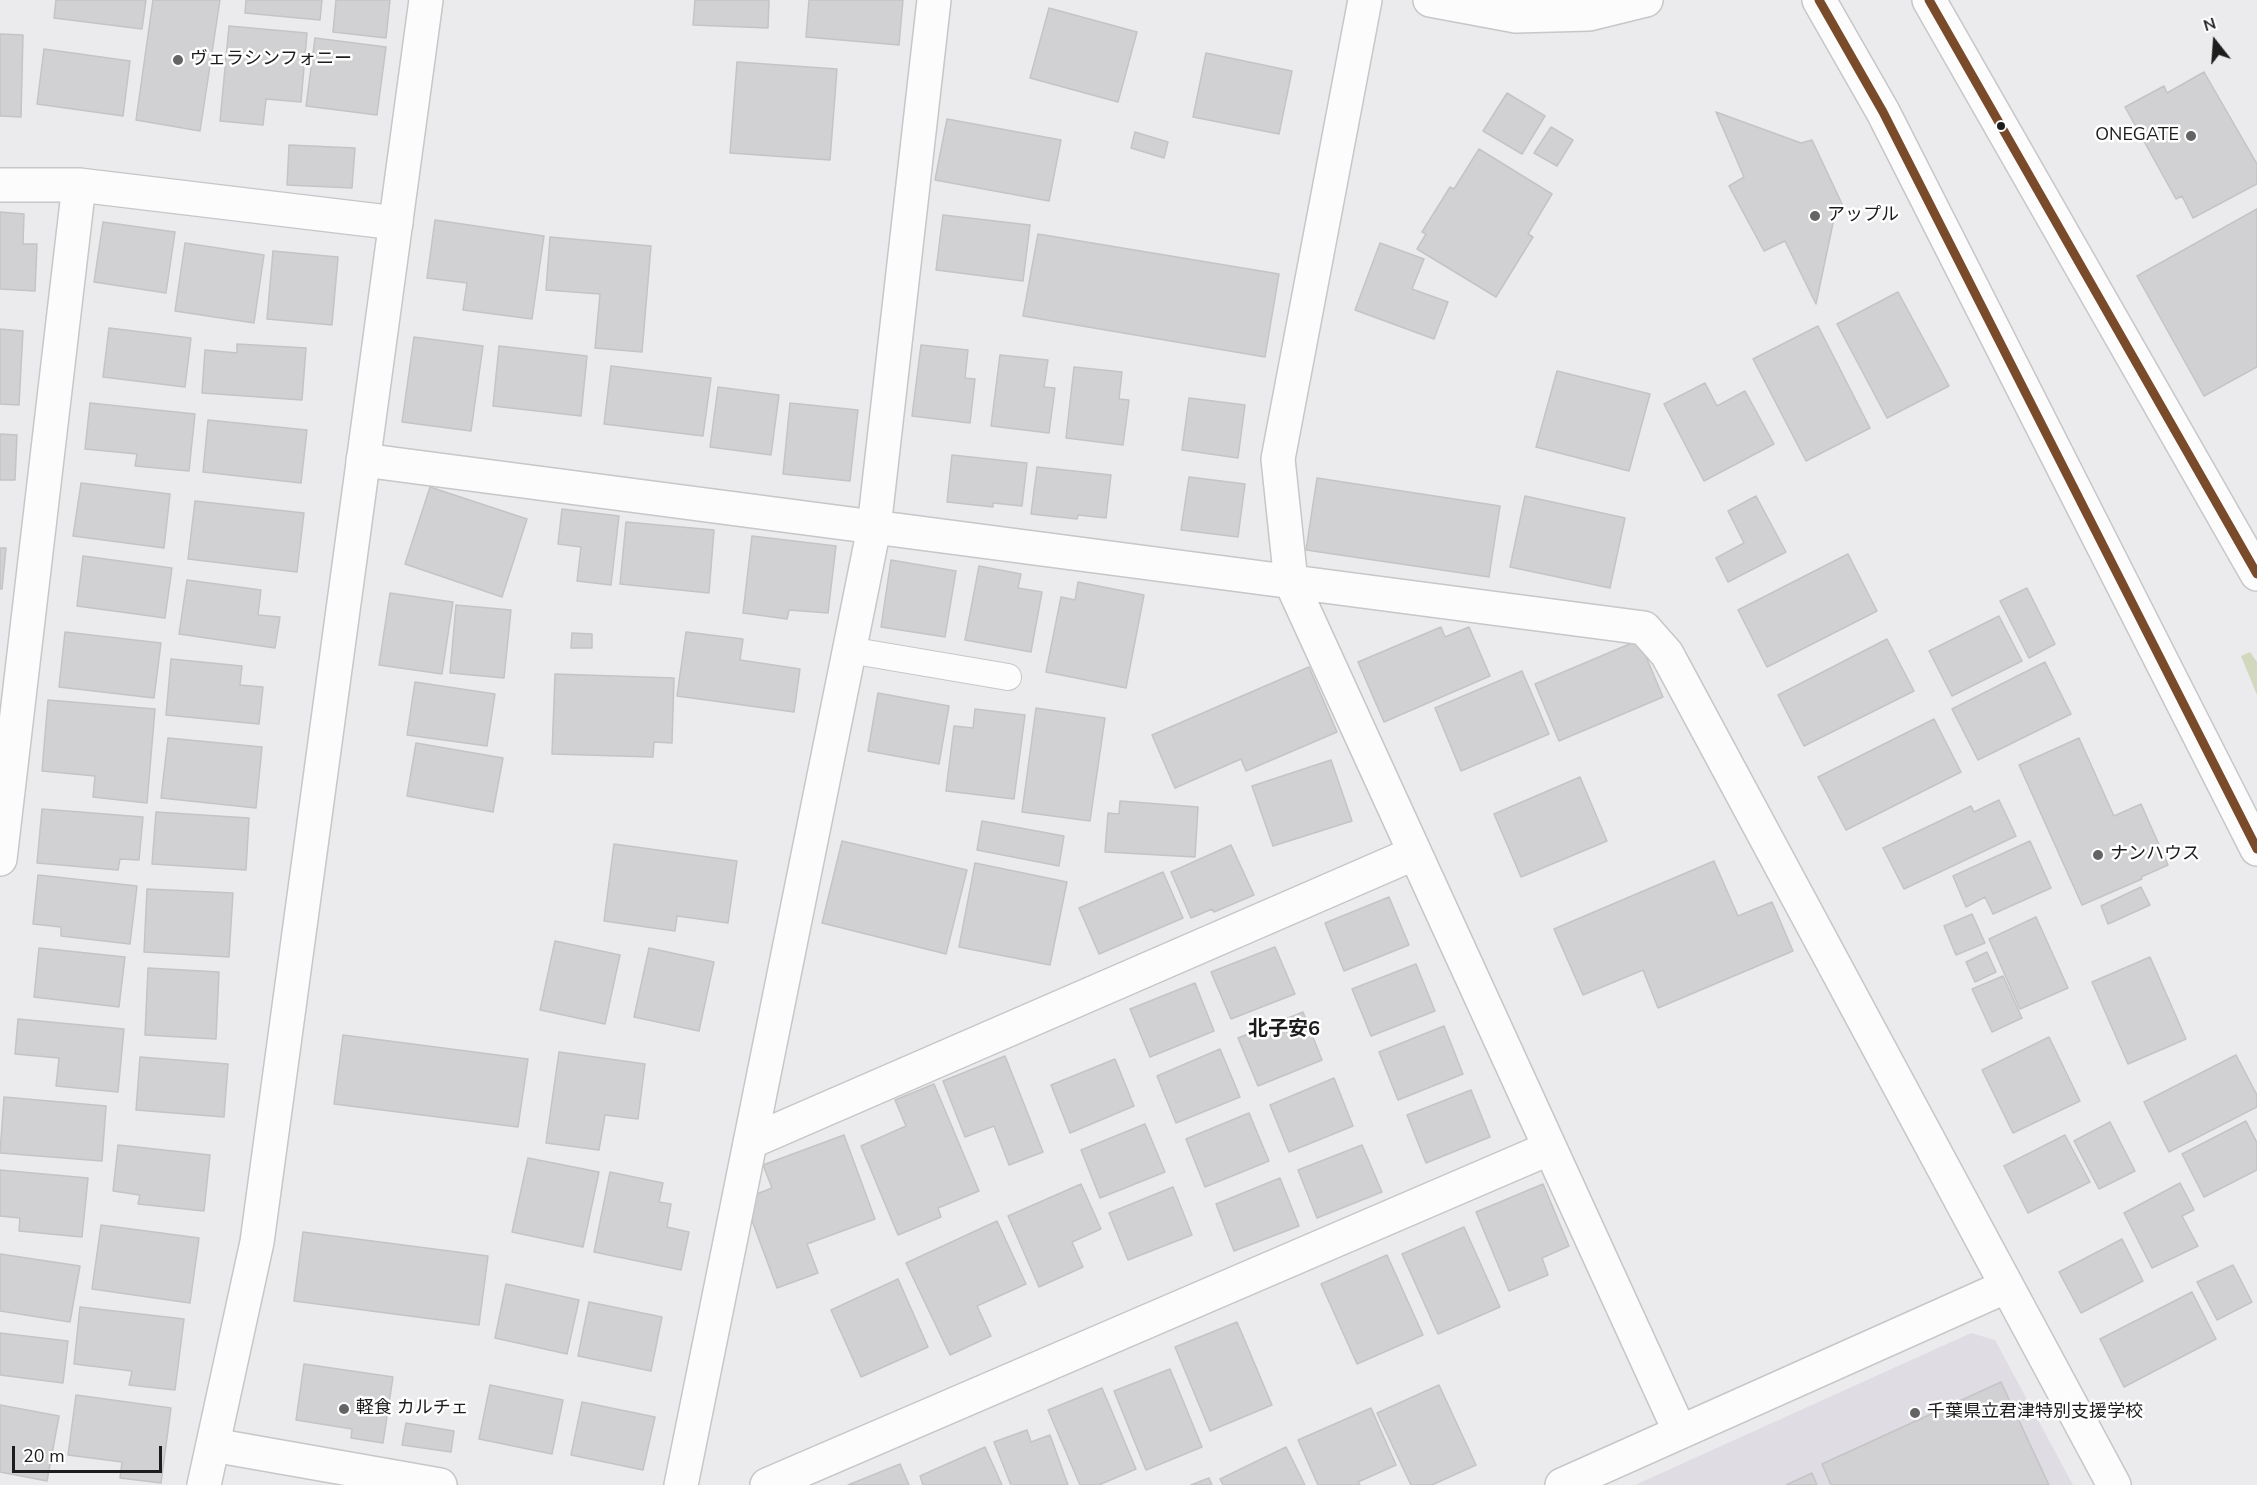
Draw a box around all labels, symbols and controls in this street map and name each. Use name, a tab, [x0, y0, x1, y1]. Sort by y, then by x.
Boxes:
north arrow	[2185, 12, 2245, 72]
text: N	[2201, 13, 2219, 37]
place label: ヴェラシンフォニー	[190, 49, 352, 71]
marker: ヴェラシンフォニー	[171, 53, 185, 67]
unlabelled marker	[1995, 120, 2007, 132]
place label: ONEGATE	[2095, 125, 2179, 147]
marker: ONEGATE	[2184, 129, 2198, 143]
place label: アップル	[1827, 205, 1899, 227]
marker: アップル	[1808, 209, 1822, 223]
place label: ナンハウス	[2110, 844, 2200, 866]
marker: ナンハウス	[2091, 848, 2105, 862]
district label: 北子安6	[1248, 1018, 1320, 1042]
place label: 軽食 カルチェ	[356, 1398, 469, 1420]
marker: 軽食 カルチェ	[337, 1402, 351, 1416]
place label: 千葉県立君津特別支援学校	[1927, 1402, 2143, 1424]
marker: 千葉県立君津特別支援学校	[1908, 1406, 1922, 1420]
scale bar	[15, 1434, 165, 1472]
text: 20 m	[23, 1444, 65, 1468]

